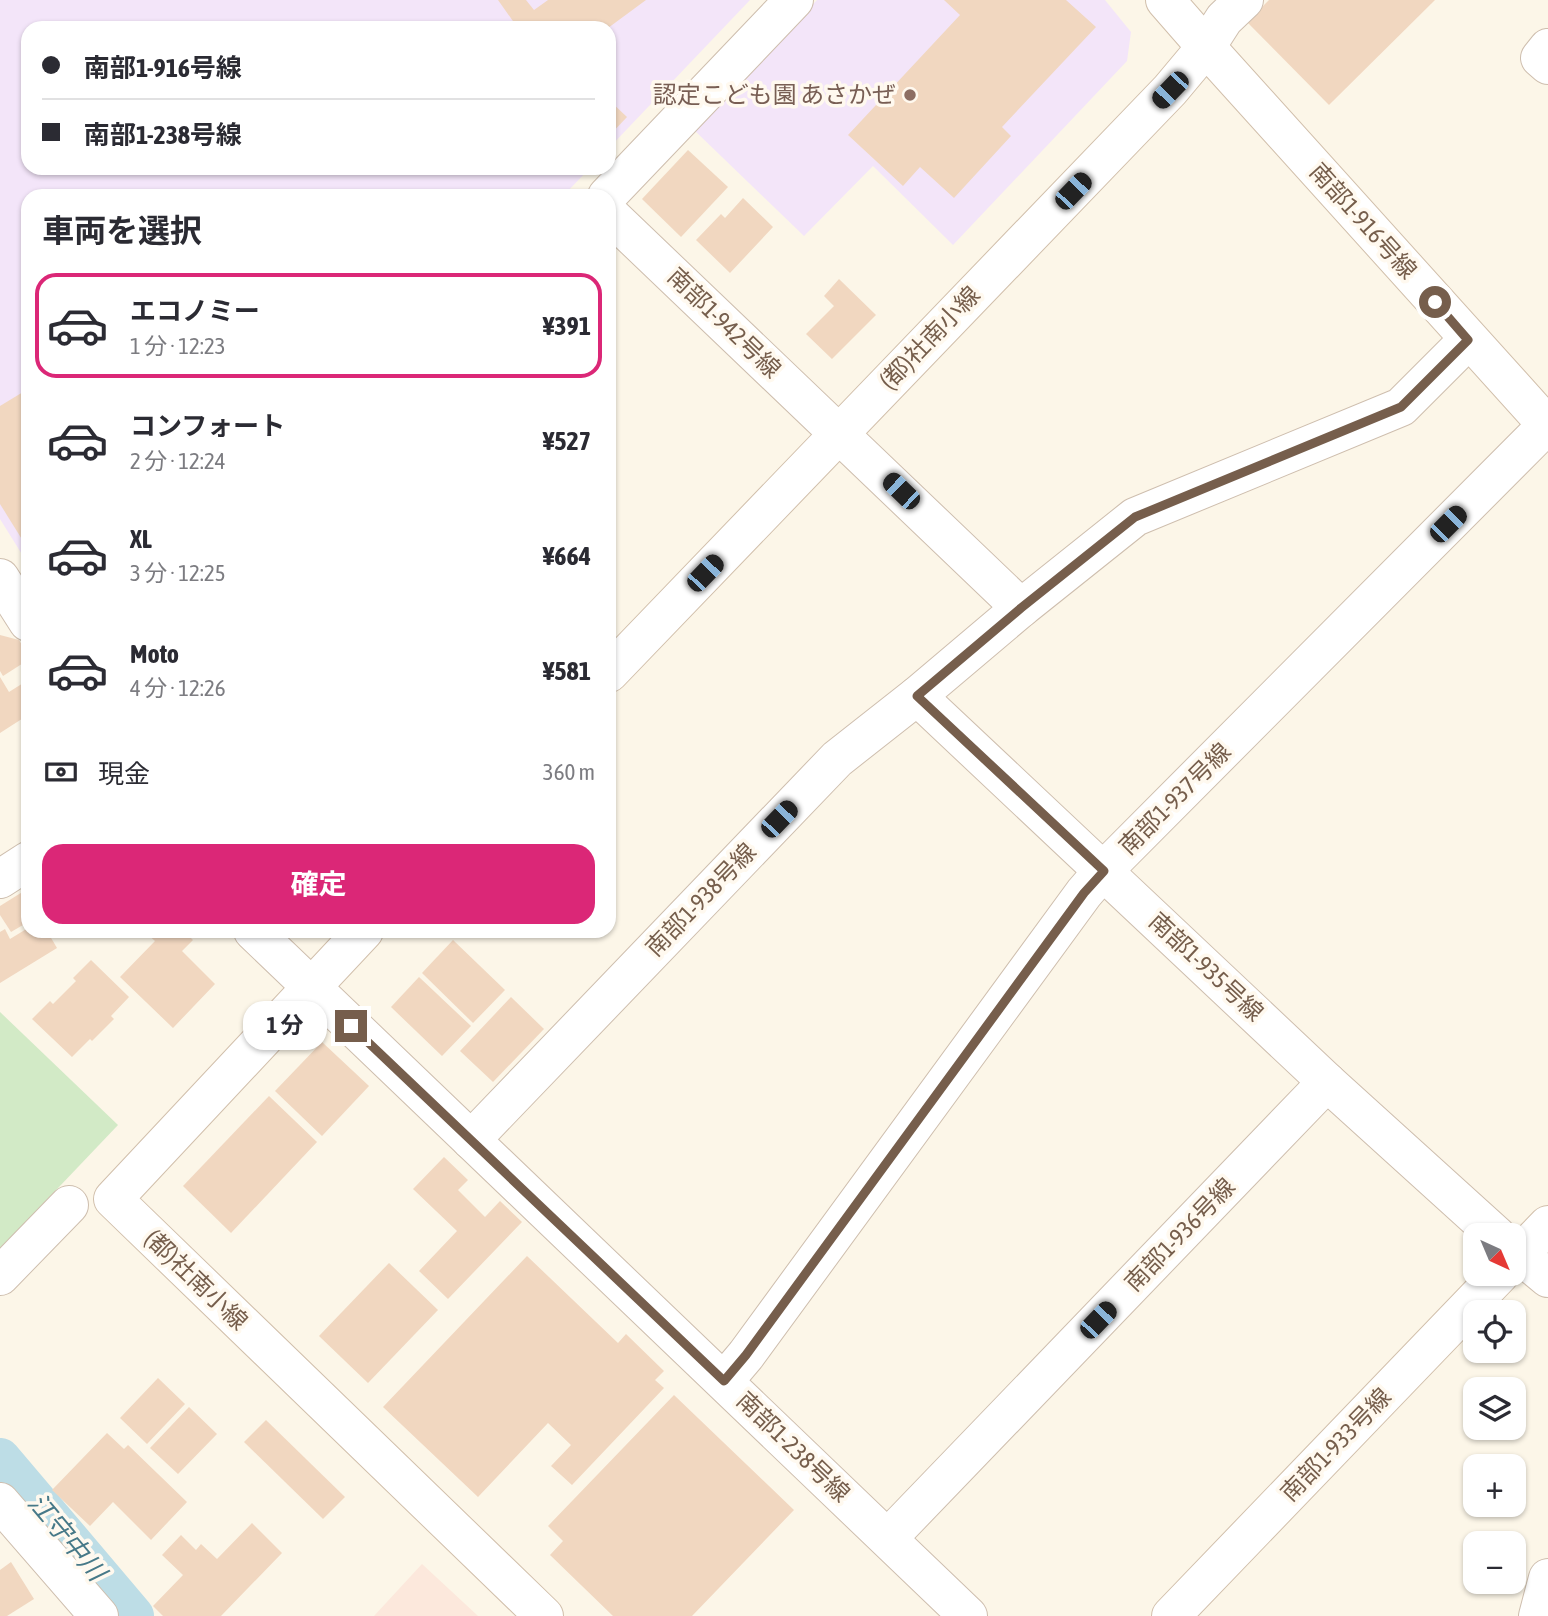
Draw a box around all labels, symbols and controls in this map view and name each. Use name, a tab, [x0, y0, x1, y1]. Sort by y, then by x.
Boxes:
text: 南部1-916号線	[84, 53, 242, 83]
car	[1148, 68, 1193, 112]
place label: 認定こども園 あさかぜ	[653, 81, 896, 108]
marker: 認定こども園 あさかぜ	[902, 87, 918, 103]
text: 南部1-238号線	[84, 120, 242, 150]
street label: 南部1-916号線	[1305, 157, 1422, 284]
car	[1051, 169, 1096, 213]
text: 車両を選択	[42, 212, 202, 249]
street label: 南部1-942号線	[662, 262, 786, 383]
street label: (都)社南小線	[874, 281, 985, 394]
route start	[1419, 286, 1451, 318]
icon: car	[46, 294, 109, 357]
text: エコノミー	[130, 296, 260, 326]
text: ¥391	[543, 311, 591, 341]
text: 1 分 · 12:23	[130, 333, 226, 359]
icon: car	[46, 409, 109, 472]
text: コンフォート	[130, 411, 285, 441]
text: ¥527	[543, 426, 591, 456]
text: 2 分 · 12:24	[130, 448, 226, 474]
car	[879, 469, 924, 513]
car	[1426, 502, 1471, 546]
icon: car	[46, 524, 109, 587]
text: XL	[130, 524, 152, 554]
text: ¥664	[543, 541, 591, 571]
car	[683, 551, 728, 595]
text: 3 分 · 12:25	[130, 560, 226, 586]
icon: car	[46, 639, 109, 702]
text: Moto	[130, 639, 179, 669]
text: ¥581	[543, 656, 591, 686]
text: 4 分 · 12:26	[130, 675, 226, 701]
street label: 南部1-937号線	[1114, 738, 1236, 860]
icon: cash	[42, 753, 80, 791]
text: 現金	[98, 759, 150, 789]
text: 360 m	[543, 759, 595, 785]
car	[757, 797, 802, 841]
street label: 南部1-938号線	[640, 838, 761, 962]
button: 確定	[42, 844, 595, 924]
street label: 南部1-935号線	[1144, 907, 1269, 1026]
callout: 1 分	[243, 1002, 326, 1050]
route end	[335, 1010, 367, 1042]
text: 1 分	[267, 1012, 303, 1038]
street label: 南部1-936号線	[1119, 1173, 1240, 1297]
north arrow	[1463, 1223, 1526, 1286]
map controls	[1463, 1223, 1526, 1594]
street label: (都)社南小線	[140, 1224, 253, 1335]
car	[1076, 1298, 1121, 1342]
button: locate	[1463, 1300, 1526, 1363]
button: layers	[1463, 1377, 1526, 1440]
street label: 南部1-933号線	[1275, 1383, 1396, 1507]
street label: 南部1-238号線	[731, 1386, 855, 1507]
button: +	[1463, 1454, 1526, 1517]
water label: 江守中川	[22, 1488, 114, 1589]
button: −	[1463, 1531, 1526, 1594]

